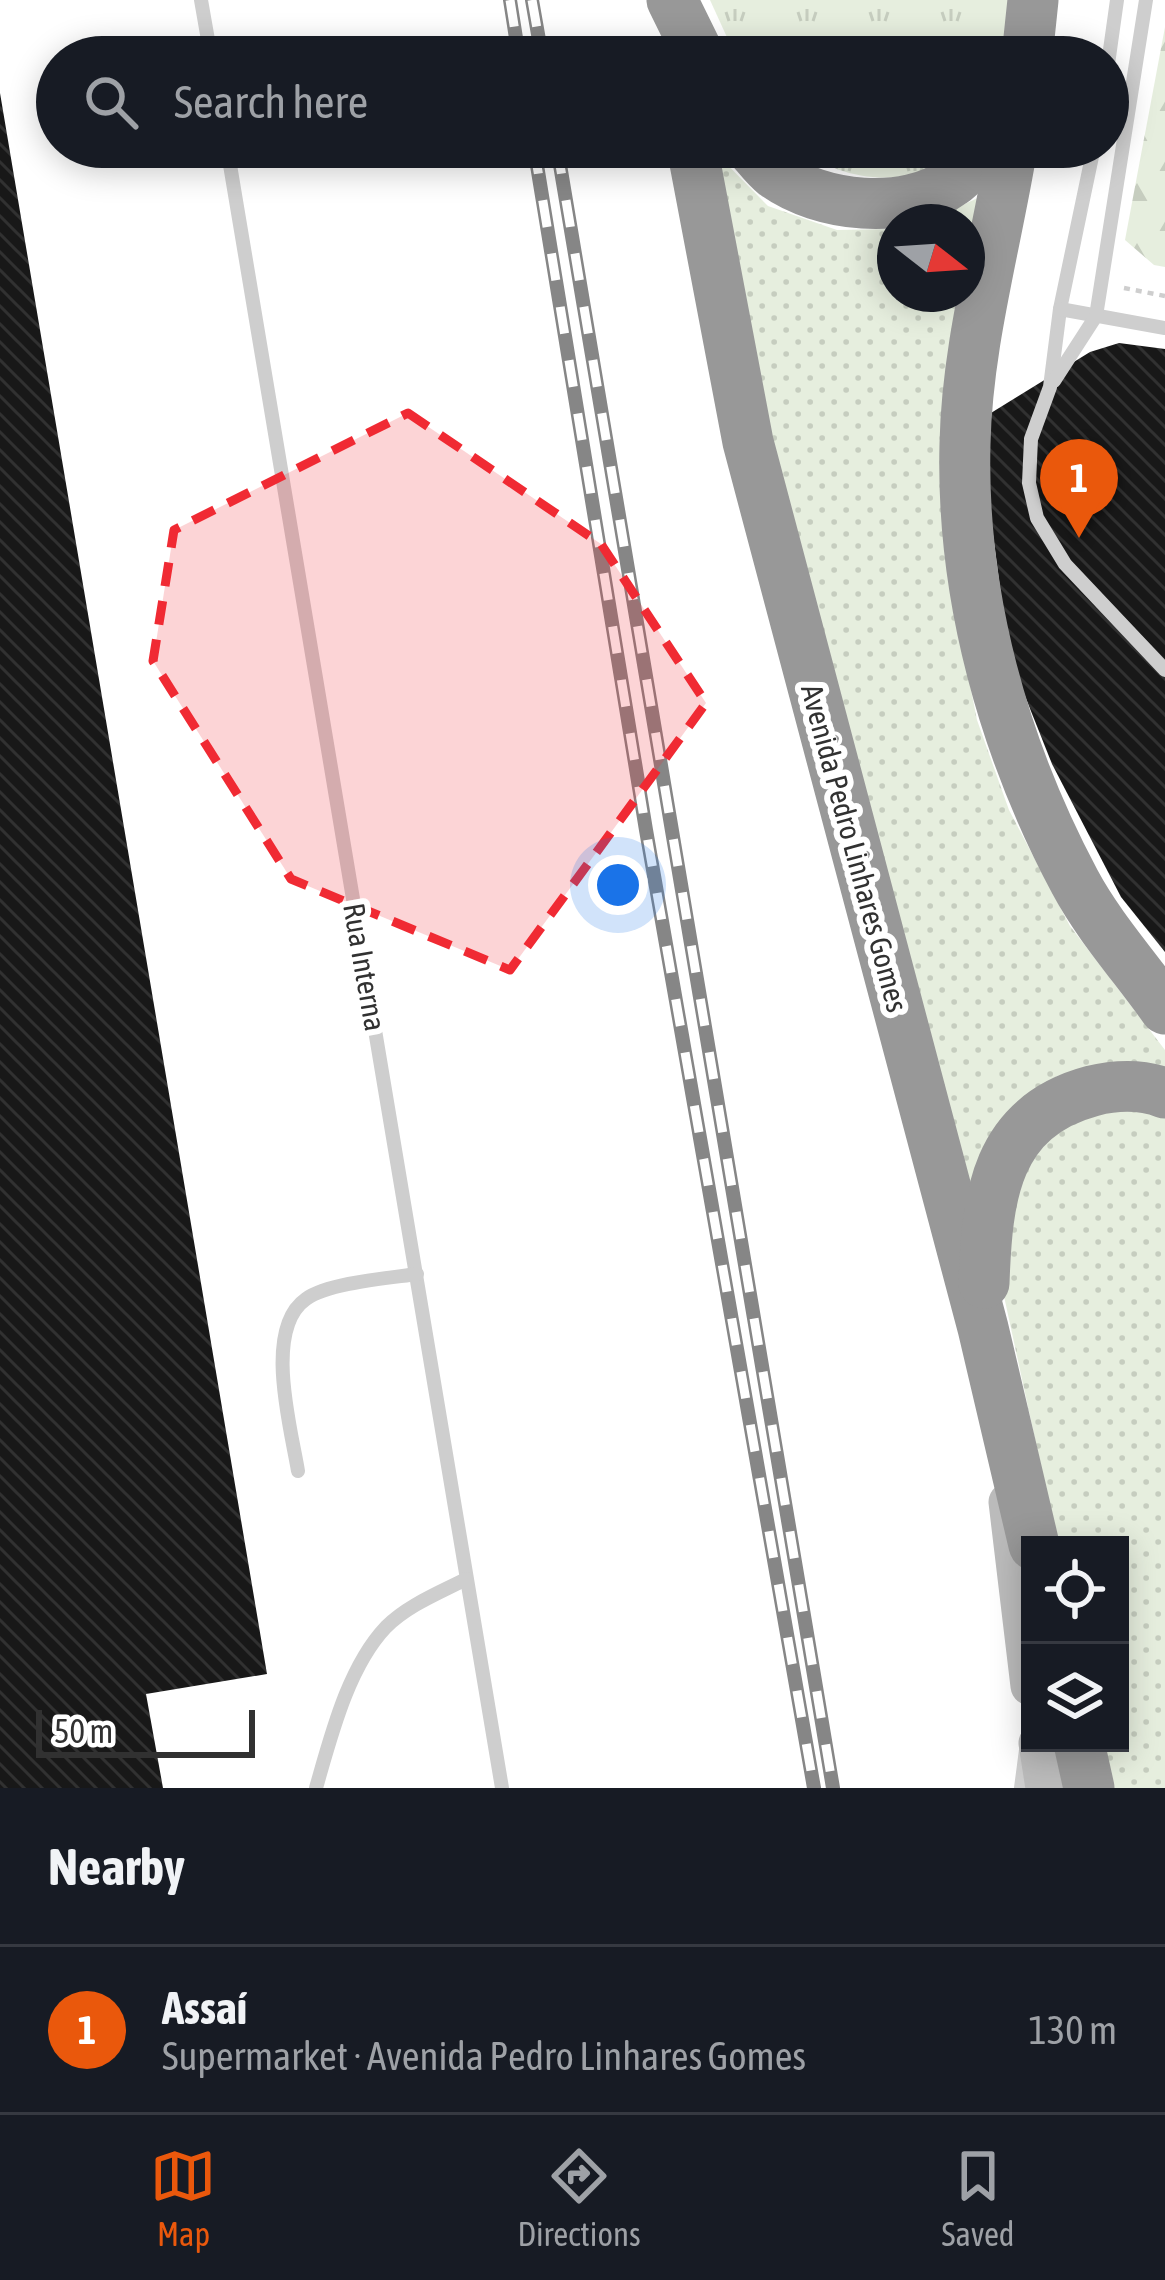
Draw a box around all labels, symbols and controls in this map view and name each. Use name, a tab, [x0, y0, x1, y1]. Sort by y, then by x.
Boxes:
search box	[36, 36, 1129, 168]
icon: search	[78, 69, 144, 135]
text: Search here	[174, 76, 368, 128]
north arrow	[877, 204, 985, 312]
pin: 1	[1040, 439, 1118, 538]
street label: Avenida Pedro Linhares Gomes	[795, 680, 915, 1016]
your location	[588, 855, 648, 915]
street label: Rua Interna	[337, 900, 393, 1034]
map controls	[1021, 1536, 1129, 1752]
button: locate	[1021, 1536, 1129, 1644]
button: layers	[1021, 1644, 1129, 1752]
scale bar	[36, 1704, 255, 1757]
text: 50 m	[54, 1712, 113, 1750]
text: Nearby	[48, 1837, 185, 1896]
text: Assaí	[162, 1982, 247, 2034]
text: 1	[78, 2008, 96, 2052]
text: 130 m	[1029, 2008, 1117, 2052]
text: Supermarket · Avenida Pedro Linhares Gomes	[162, 2034, 806, 2078]
tab: Map	[150, 2143, 216, 2253]
tab: Directions	[517, 2143, 641, 2253]
tab: Saved	[942, 2143, 1014, 2253]

